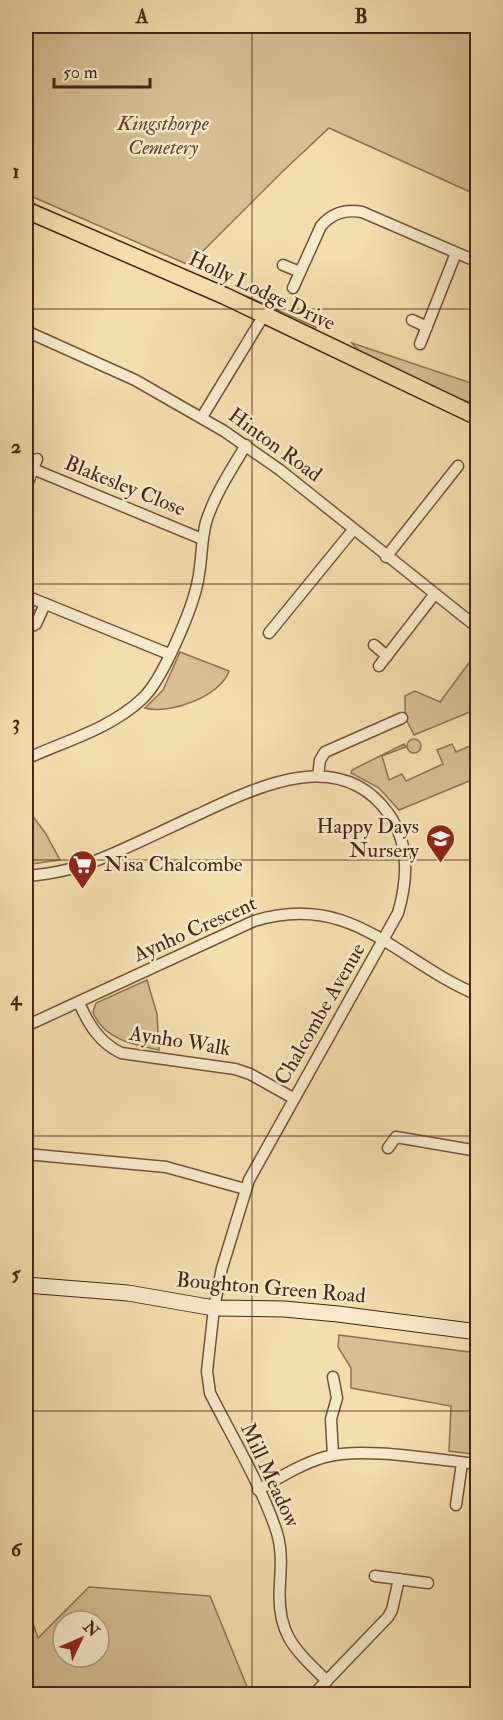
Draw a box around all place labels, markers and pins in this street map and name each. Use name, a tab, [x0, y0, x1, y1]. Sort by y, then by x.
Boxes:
place label: Happy Days Nursery	[316, 813, 420, 864]
school or university icon: Happy Days Nursery	[424, 822, 456, 864]
supermarket icon: Nisa Chalcombe	[67, 848, 99, 890]
place label: Nisa Chalcombe	[104, 851, 243, 878]

